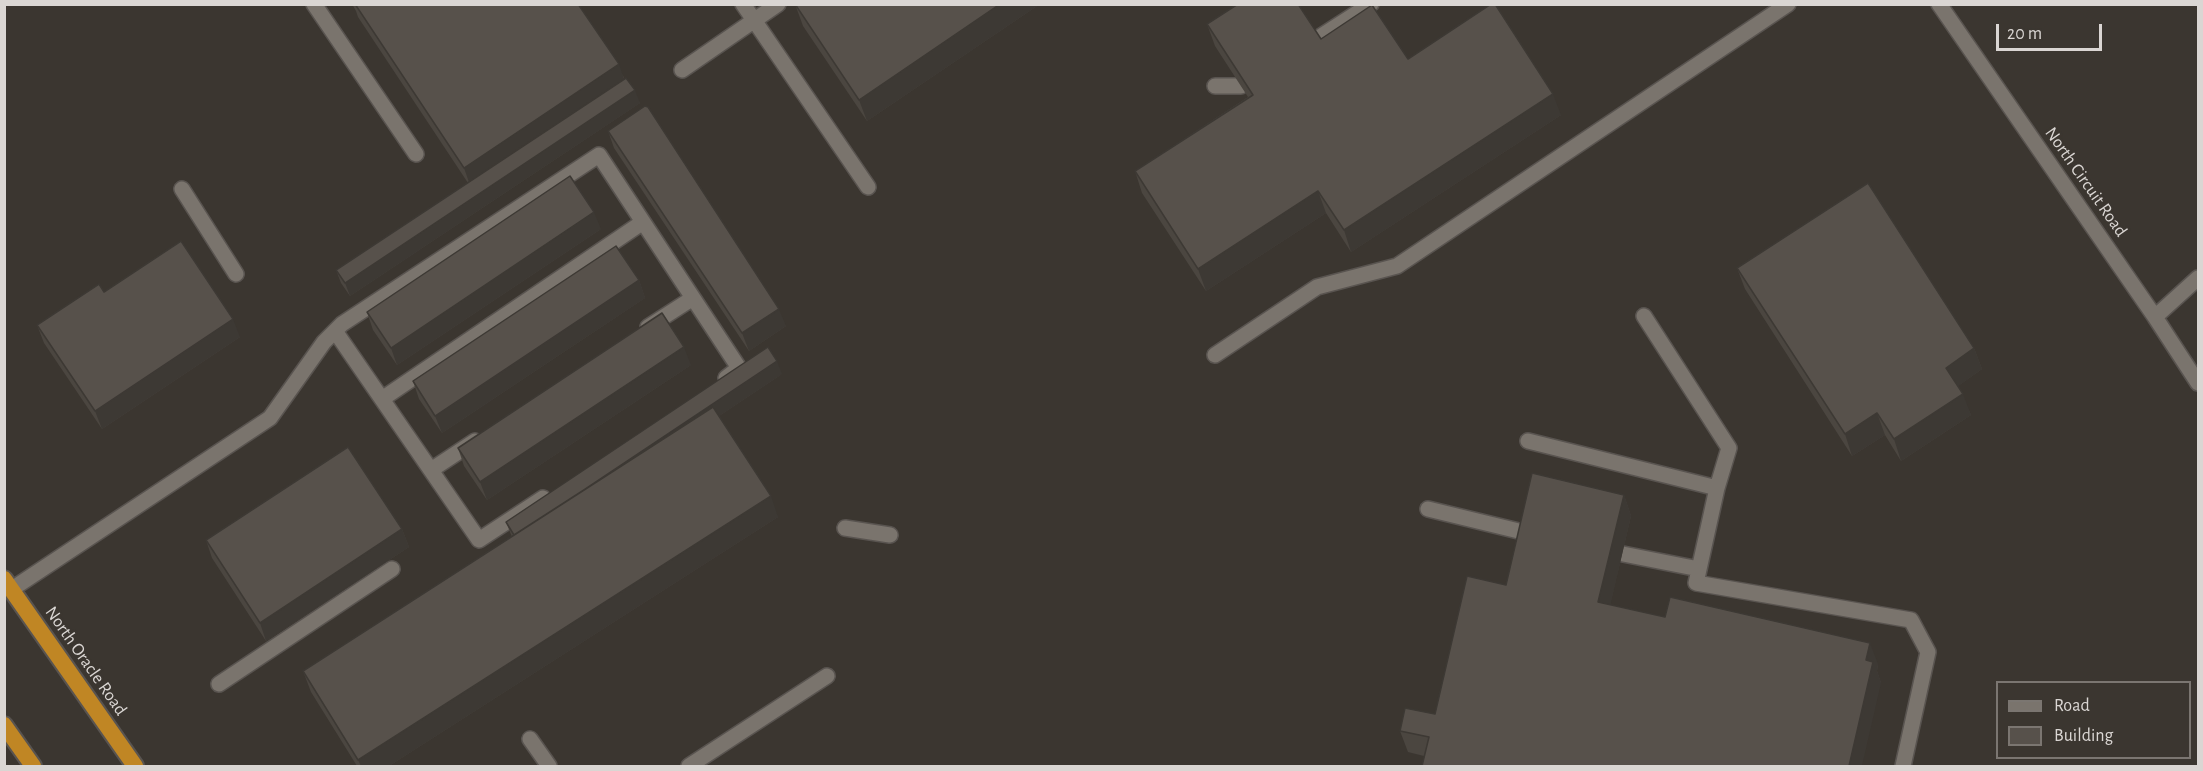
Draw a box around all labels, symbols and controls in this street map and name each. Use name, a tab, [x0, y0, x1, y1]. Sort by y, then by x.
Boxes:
scale bar	[1999, 12, 2106, 50]
text: 20 m	[2007, 25, 2042, 43]
street label: North Circuit Road	[2040, 123, 2132, 241]
street label: North Oracle Road	[40, 602, 132, 720]
legend	[1996, 681, 2191, 759]
text: Road	[2054, 697, 2090, 715]
text: Building	[2054, 727, 2113, 745]

